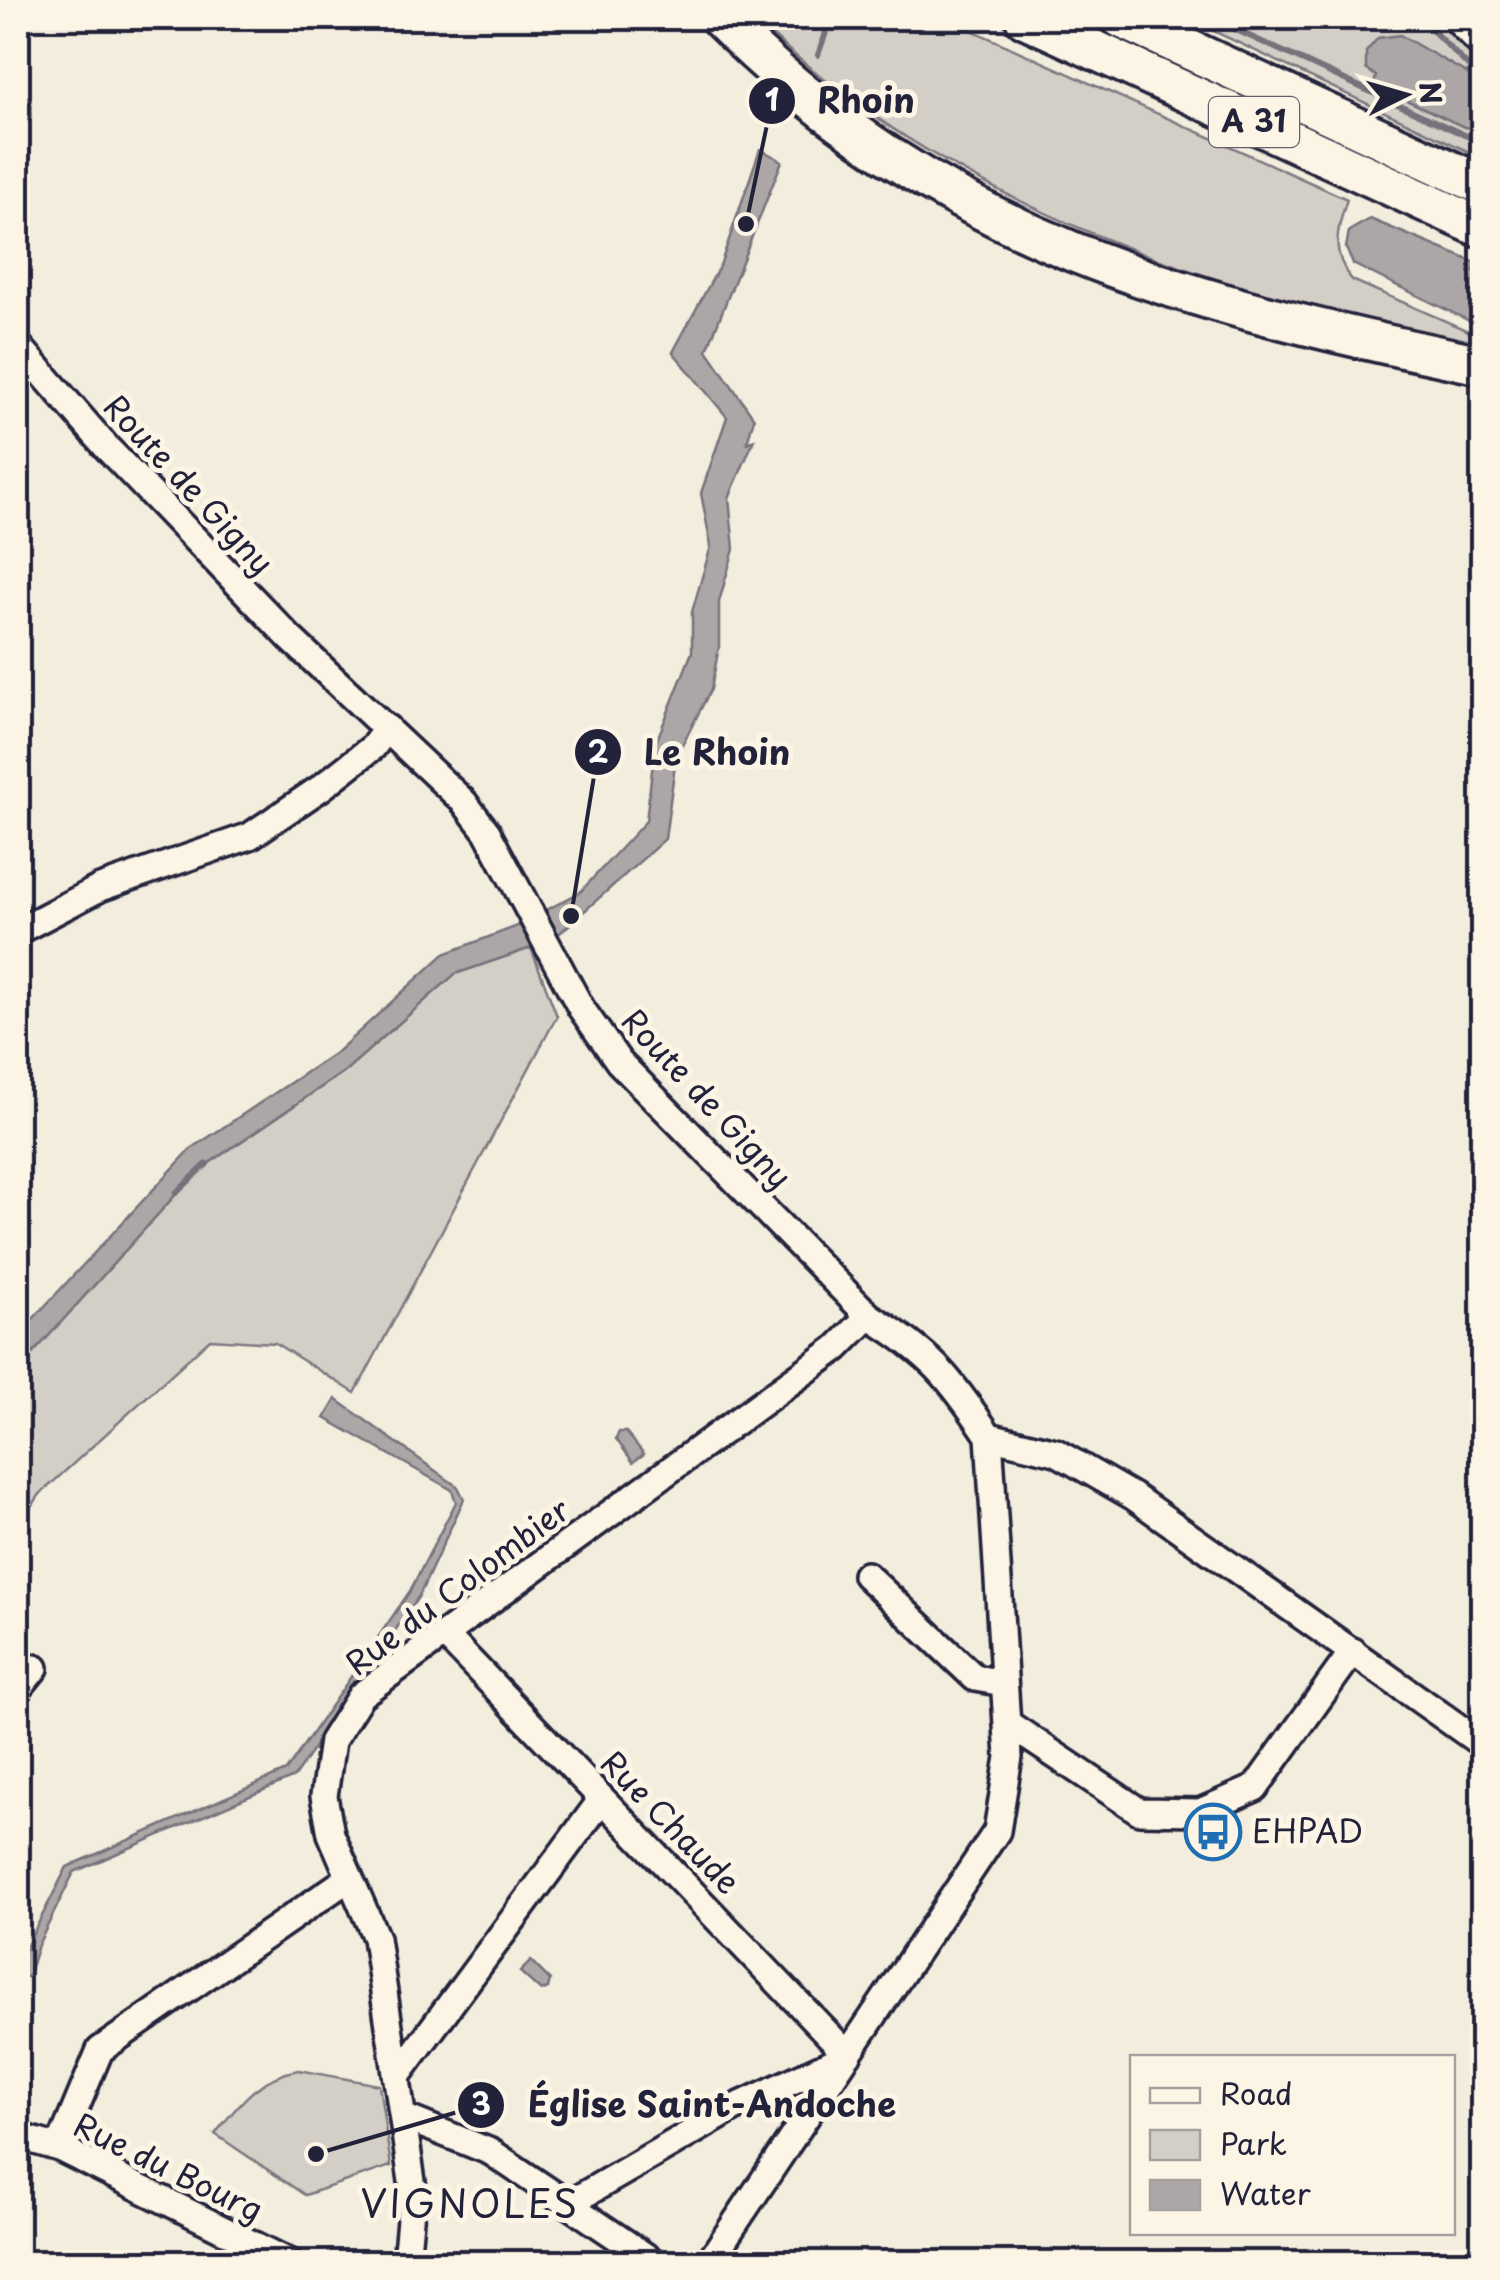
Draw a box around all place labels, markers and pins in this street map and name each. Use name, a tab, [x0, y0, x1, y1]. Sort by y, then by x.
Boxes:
callout: Rhoin	[747, 68, 934, 133]
callout: Le Rhoin	[573, 720, 811, 785]
bus stop icon: EHPAD	[1183, 1802, 1243, 1862]
place label: EHPAD	[1252, 1806, 1363, 1854]
callout: Église Saint-Andoche	[456, 2072, 917, 2137]

